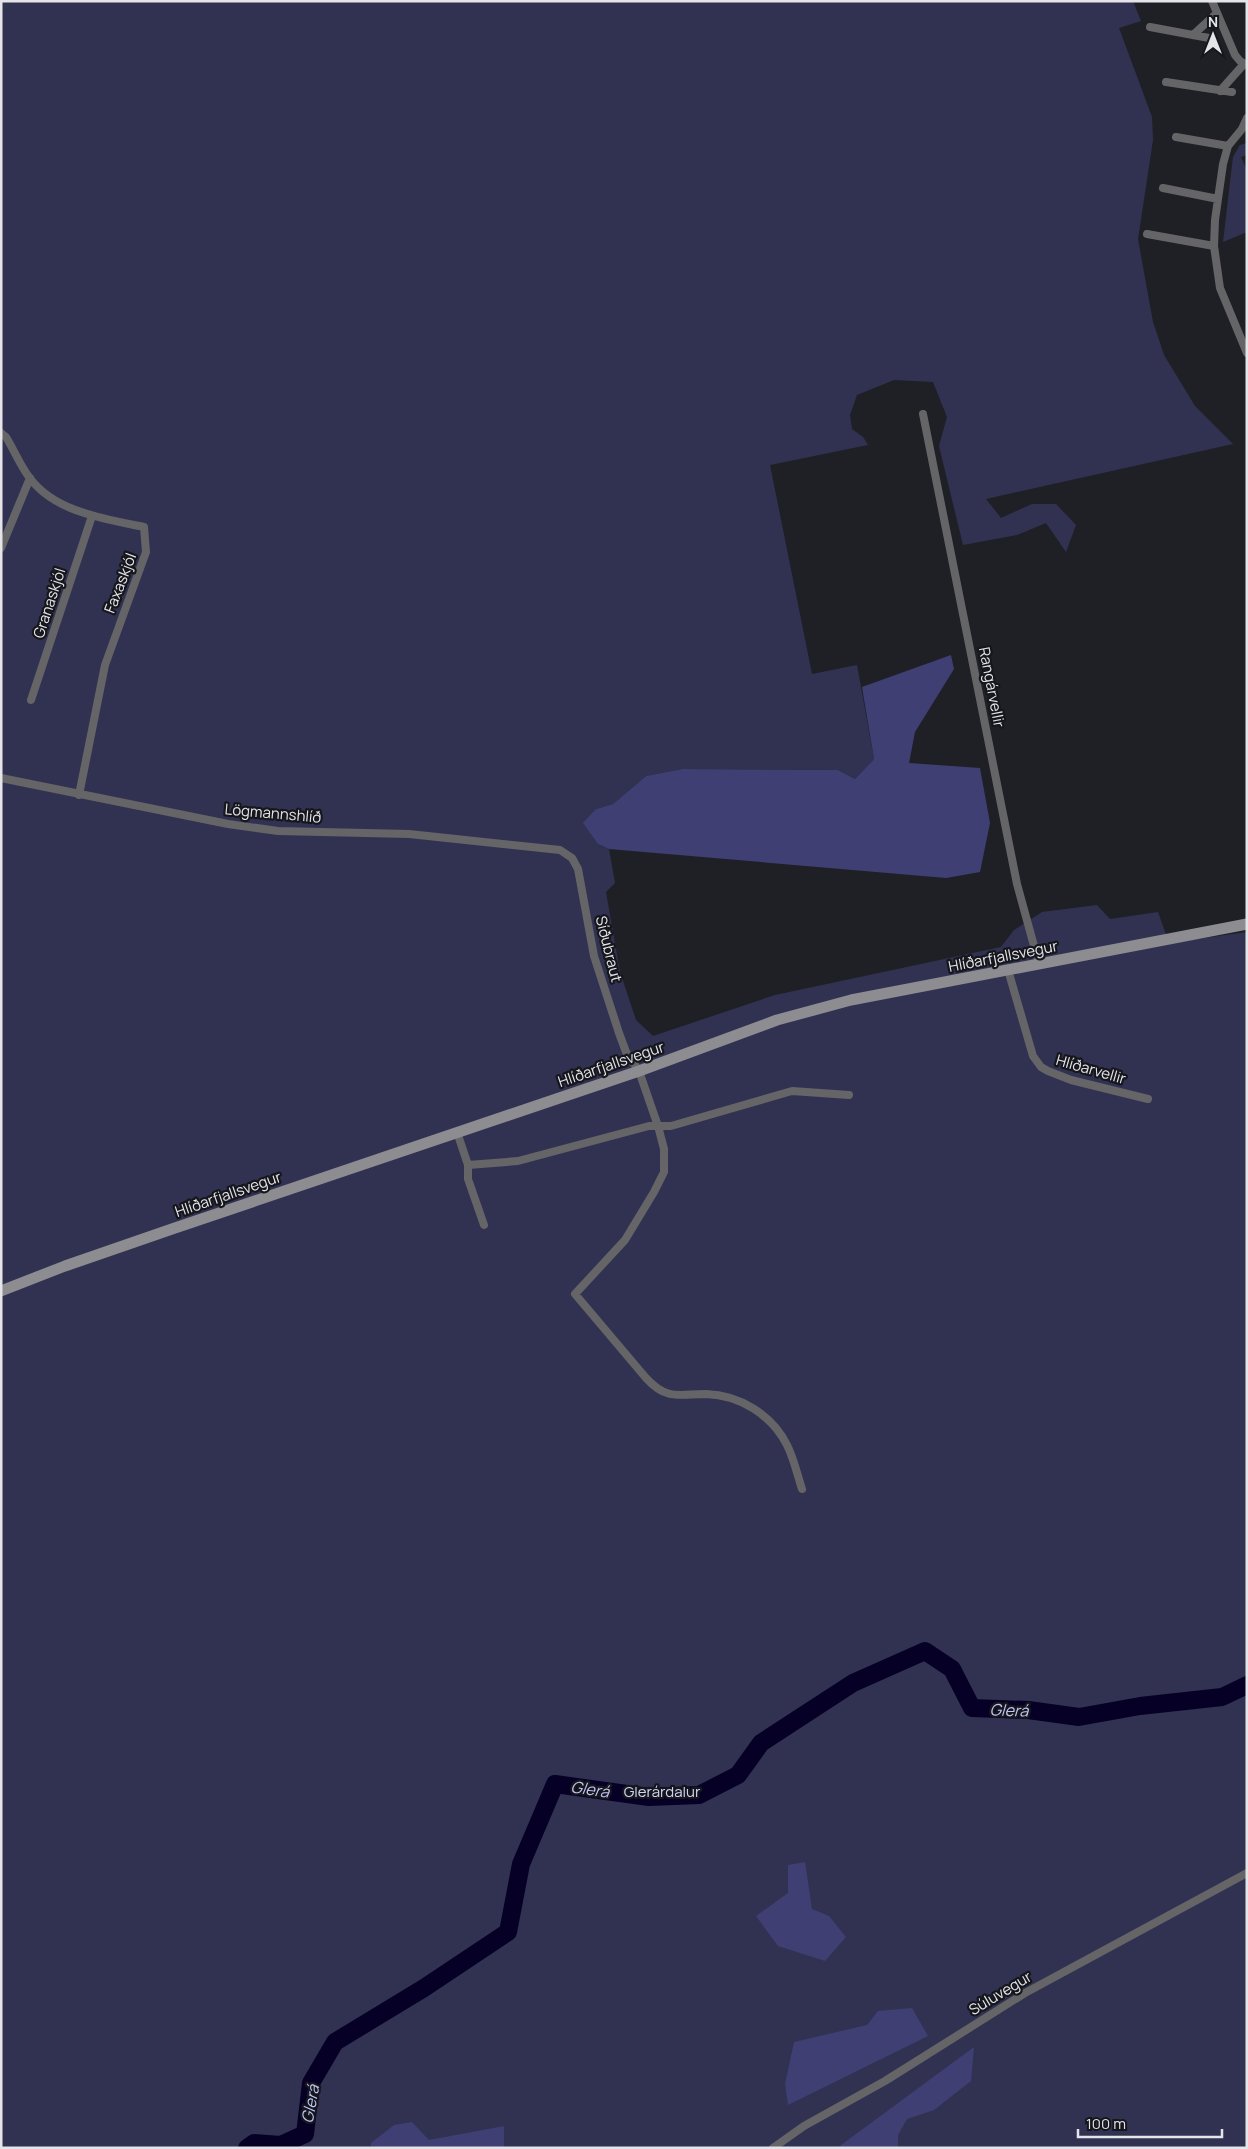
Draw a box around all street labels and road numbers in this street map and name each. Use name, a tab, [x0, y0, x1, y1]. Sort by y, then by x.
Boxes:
street label: Faxaskjól	[99, 550, 141, 616]
street label: Granaskjól	[28, 565, 70, 641]
street label: Rangárvellir	[974, 645, 1010, 729]
street label: Lögmannshlíð	[224, 798, 322, 828]
street label: Síðubraut	[591, 914, 627, 984]
street label: Hlíðarfjallsvegur	[947, 935, 1060, 977]
street label: Hlíðarfjallsvegur	[555, 1036, 667, 1092]
street label: Hlíðarvellir	[1054, 1049, 1129, 1089]
street label: Hlíðarfjallsvegur	[172, 1166, 284, 1222]
street label: Súluvegur	[965, 1966, 1036, 2020]

